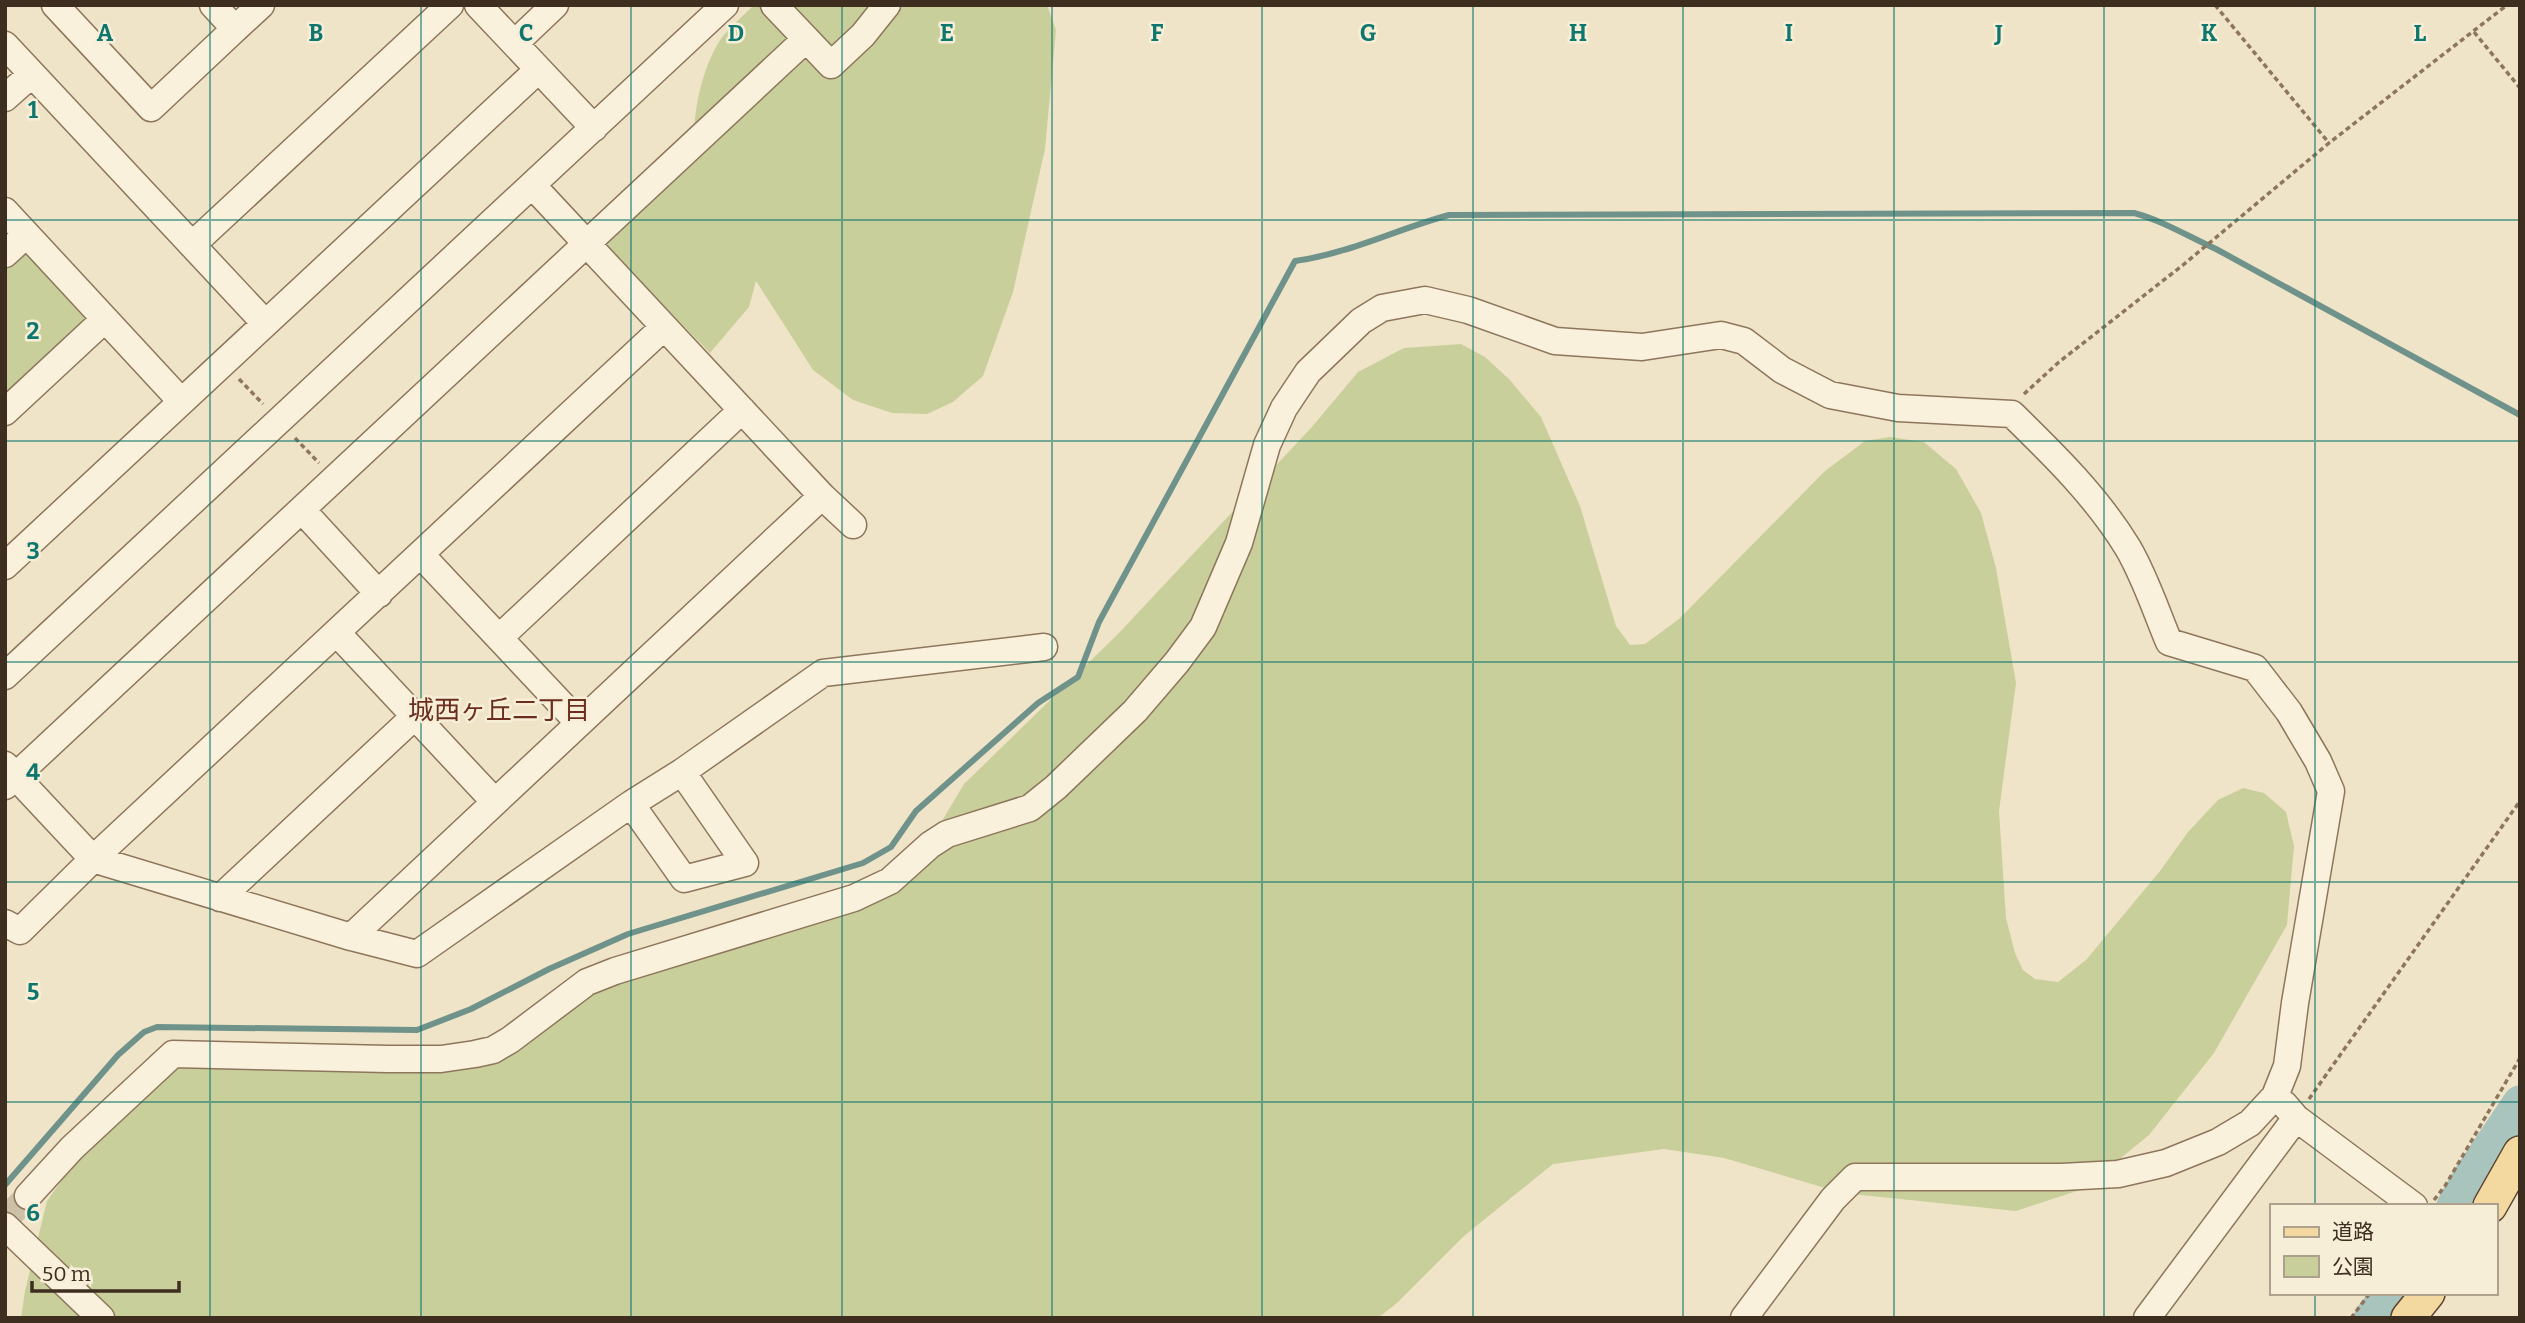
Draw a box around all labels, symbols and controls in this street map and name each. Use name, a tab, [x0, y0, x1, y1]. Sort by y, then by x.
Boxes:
text: A	[97, 19, 114, 47]
text: B	[309, 19, 323, 47]
text: C	[519, 19, 533, 47]
text: D	[728, 19, 744, 47]
text: E	[940, 19, 954, 47]
text: F	[1151, 19, 1164, 47]
text: G	[1360, 19, 1377, 47]
text: H	[1569, 19, 1587, 47]
text: I	[1785, 19, 1793, 47]
text: J	[1993, 19, 2003, 47]
text: K	[2201, 19, 2218, 47]
text: L	[2414, 19, 2427, 47]
text: 1	[28, 96, 38, 124]
text: 2	[27, 317, 40, 345]
text: 3	[26, 537, 40, 565]
district label: 城西ヶ丘二丁目	[408, 695, 590, 726]
text: 4	[26, 758, 40, 786]
text: 5	[27, 978, 39, 1006]
text: 6	[26, 1199, 40, 1227]
legend	[2270, 1204, 2497, 1295]
text: 道路	[2332, 1219, 2374, 1245]
scale bar	[32, 1250, 178, 1294]
text: 公園	[2332, 1254, 2374, 1280]
text: 50 m	[42, 1261, 91, 1287]

